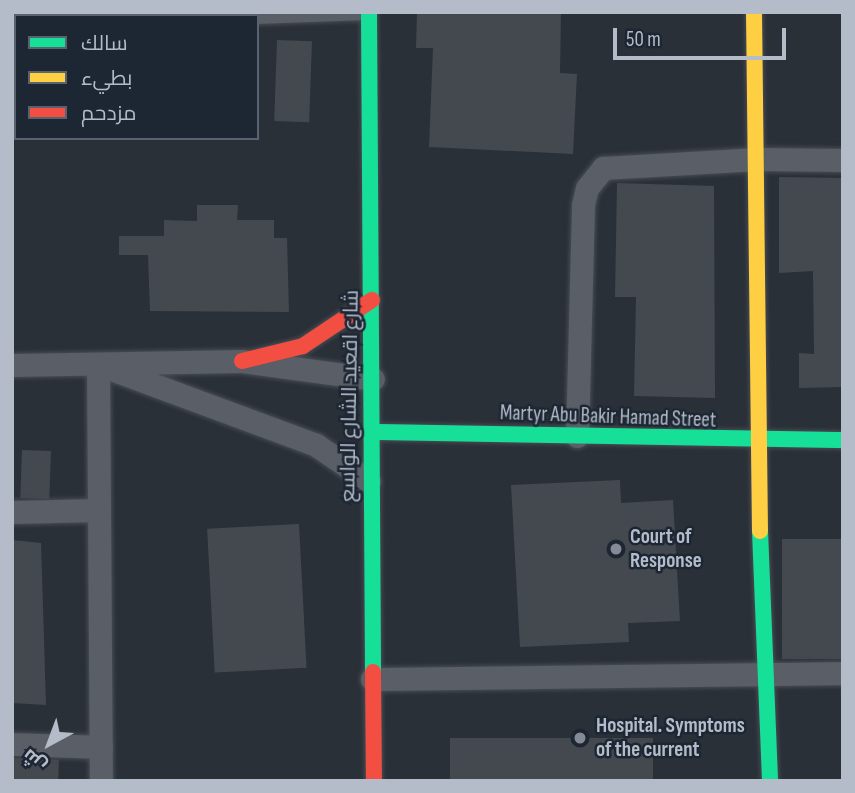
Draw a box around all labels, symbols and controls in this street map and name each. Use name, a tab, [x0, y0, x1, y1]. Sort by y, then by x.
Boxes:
legend	[14, 14, 259, 140]
scale bar	[617, 14, 790, 58]
text: 50 m	[626, 27, 661, 52]
text: سالك	[81, 31, 128, 56]
text: بطيء	[81, 66, 132, 91]
text: مزدحم	[81, 101, 136, 126]
street label: شارع اقعيد الشارع الواسع	[336, 290, 364, 502]
street label: Martyr Abu Bakir Hamad Street	[499, 401, 717, 433]
place label: Court of Response	[630, 524, 702, 574]
marker: Court of Response	[608, 541, 624, 557]
north arrow	[14, 709, 84, 779]
place label: Hospital. Symptoms of the current	[596, 713, 745, 763]
marker: Hospital. Symptoms of the current	[570, 728, 590, 748]
text: ش	[18, 744, 52, 777]

